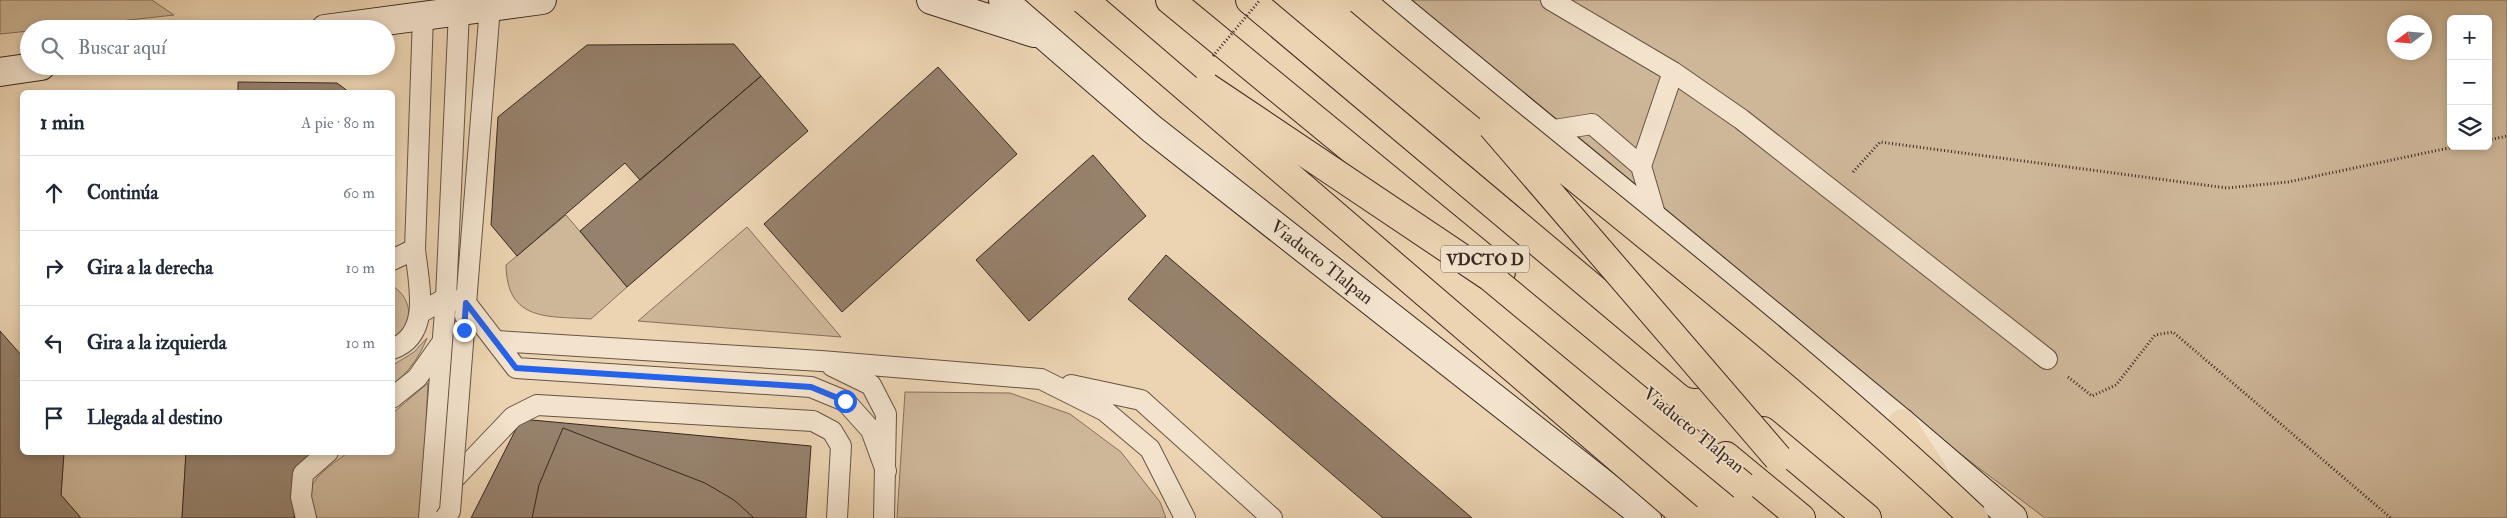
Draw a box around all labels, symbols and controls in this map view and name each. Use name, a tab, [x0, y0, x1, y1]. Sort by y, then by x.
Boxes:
north arrow	[2387, 15, 2432, 60]
map controls	[2447, 15, 2492, 150]
button: +	[2447, 15, 2492, 60]
search box	[20, 20, 395, 75]
icon: search	[38, 34, 66, 62]
text: Buscar aquí	[78, 36, 166, 60]
button: −	[2447, 60, 2492, 105]
button: layers	[2447, 105, 2492, 150]
text: 1 min	[40, 109, 85, 136]
text: A pie · 80 m	[301, 113, 375, 133]
icon: ahead	[40, 179, 68, 207]
text: Continúa	[87, 181, 158, 205]
text: 60 m	[343, 183, 375, 203]
street label: Viaducto Tlalpan	[1266, 215, 1378, 310]
road number: VDCTO D	[1441, 245, 1529, 272]
icon: right	[40, 254, 68, 282]
text: Gira a la derecha	[87, 256, 213, 280]
text: 10 m	[345, 258, 375, 278]
route end	[453, 319, 476, 342]
icon: left	[40, 329, 68, 357]
text: Gira a la izquierda	[87, 331, 226, 355]
text: 10 m	[345, 333, 375, 353]
street label: Viaducto Tlalpan	[1638, 382, 1749, 478]
route start	[834, 390, 857, 413]
icon: arrive	[40, 404, 68, 432]
text: Llegada al destino	[87, 406, 222, 430]

